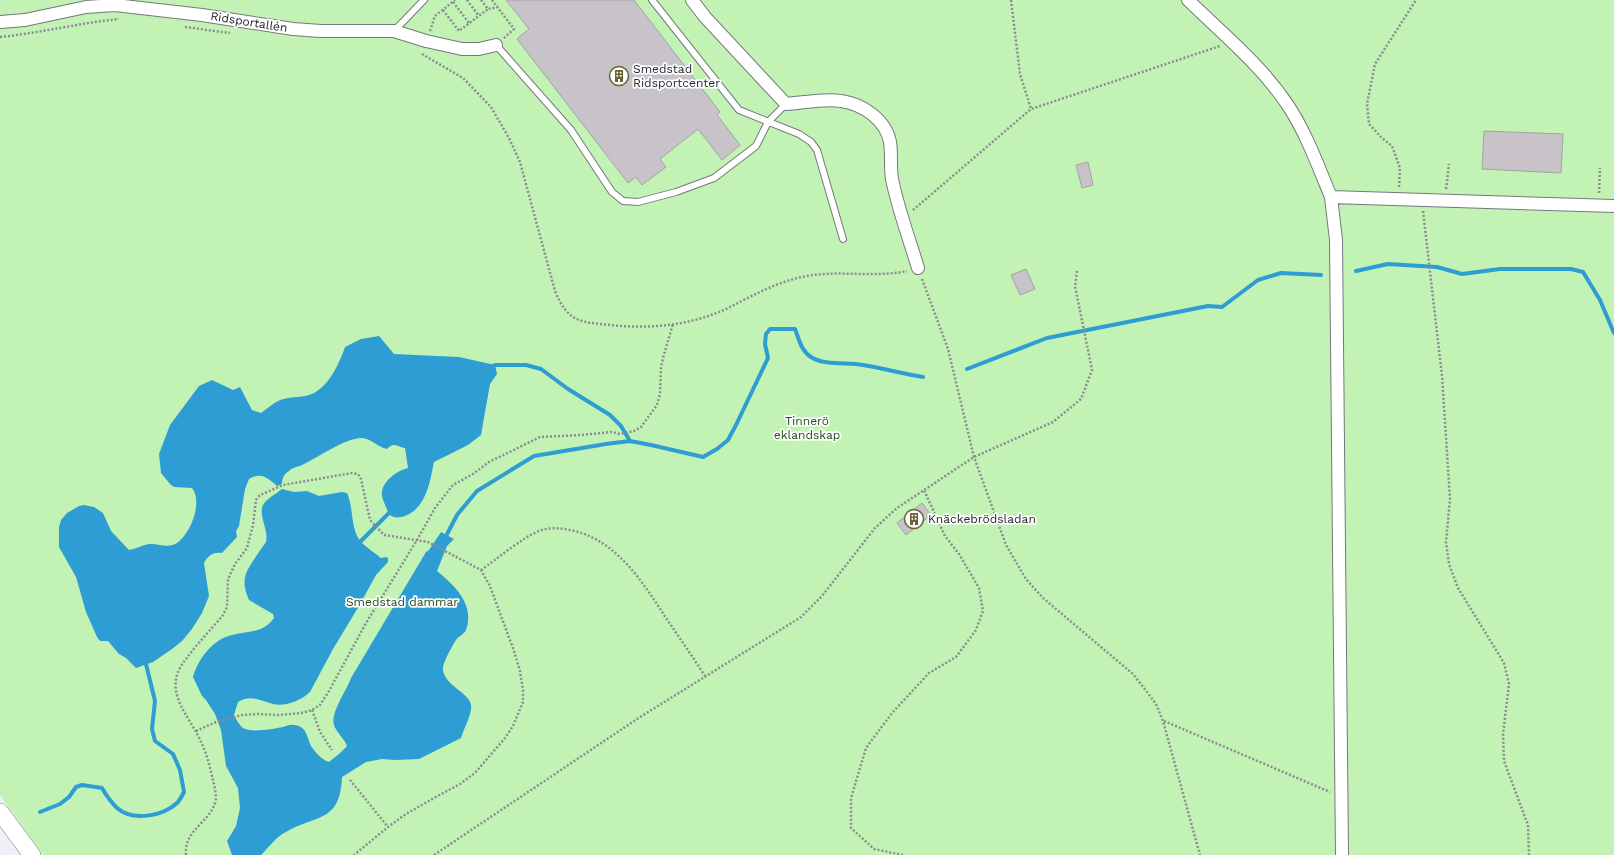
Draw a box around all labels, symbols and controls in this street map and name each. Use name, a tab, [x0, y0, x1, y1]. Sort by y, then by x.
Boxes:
street label: Ridsportallén	[210, 9, 288, 35]
place label: Smedstad Ridsportcenter	[633, 62, 720, 90]
building icon: Smedstad Ridsportcenter	[608, 65, 630, 87]
park label: Tinnerö eklandskap	[774, 414, 840, 442]
building icon: Knäckebrödsladan	[903, 508, 925, 530]
place label: Knäckebrödsladan	[928, 512, 1036, 526]
park label: Smedstad dammar	[346, 595, 458, 609]

